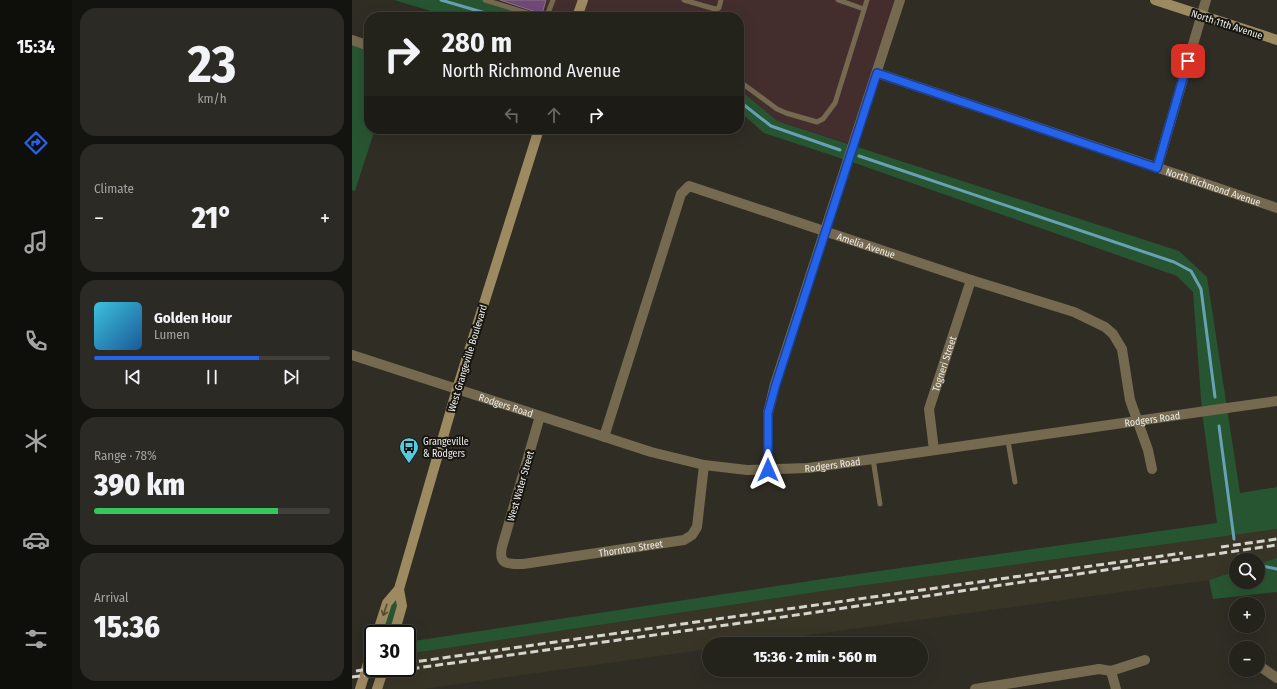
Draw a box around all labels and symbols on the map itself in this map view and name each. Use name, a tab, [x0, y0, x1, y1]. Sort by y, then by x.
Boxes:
street label: North 11th Avenue	[1189, 8, 1264, 42]
pin	[1171, 44, 1205, 78]
street label: North Richmond Avenue	[1164, 166, 1262, 209]
street label: Amelia Avenue	[835, 231, 897, 261]
street label: West Grangeville Boulevard	[446, 303, 490, 413]
street label: Togneri Street	[930, 334, 960, 393]
street label: Rodgers Road	[477, 392, 534, 420]
street label: Rodgers Road	[1124, 410, 1181, 430]
bus stop icon: Grangeville & Rodgers	[398, 436, 420, 464]
place label: Grangeville & Rodgers	[423, 436, 469, 460]
street label: West Water Street	[505, 449, 537, 523]
position arrow	[747, 449, 789, 491]
street label: Rodgers Road	[804, 456, 861, 475]
street label: Thornton Street	[598, 538, 664, 560]
one-way arrow	[380, 603, 388, 615]
speed limit sign: 30	[364, 625, 416, 677]

